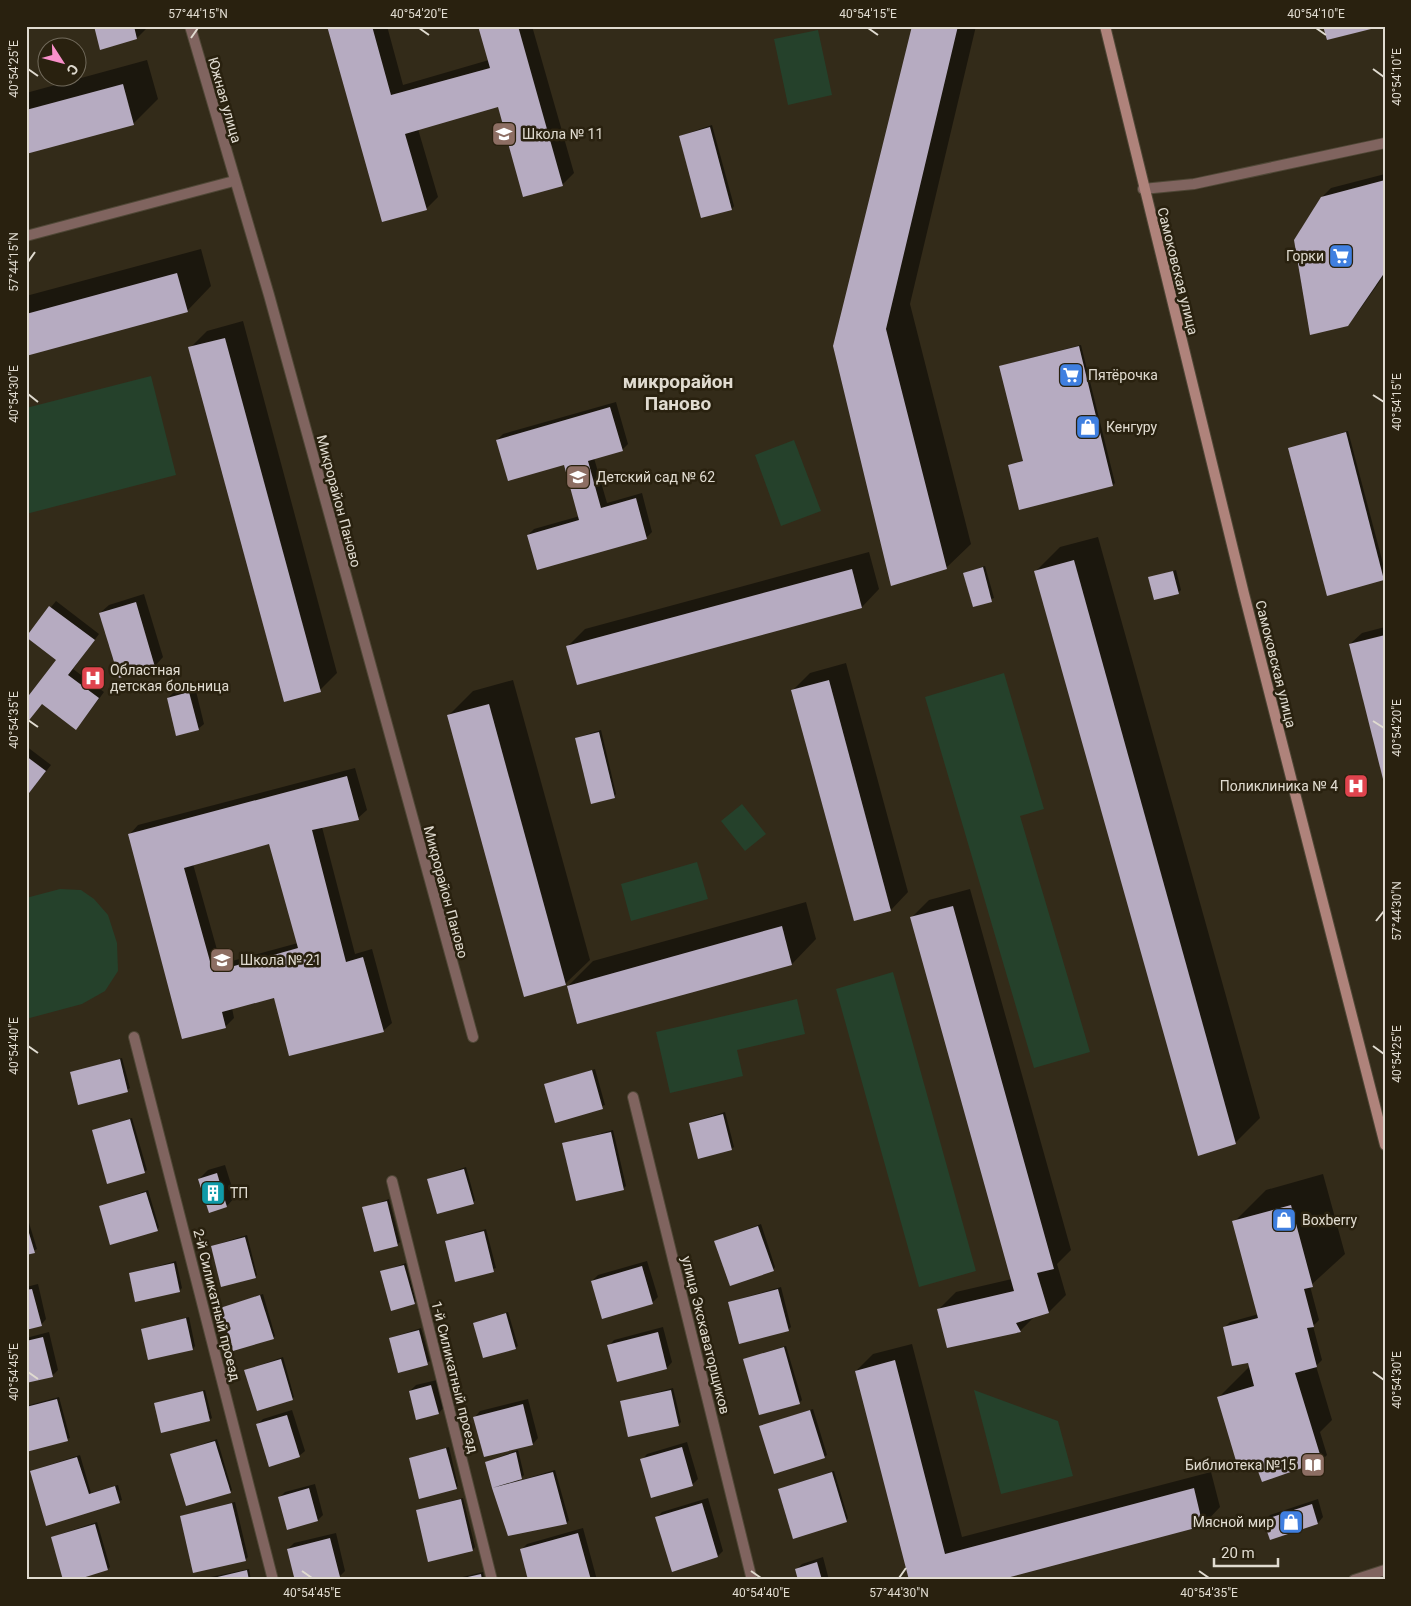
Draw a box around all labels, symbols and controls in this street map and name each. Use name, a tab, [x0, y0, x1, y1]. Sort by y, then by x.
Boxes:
text: 57°44'15"N	[168, 7, 228, 21]
text: 40°54'20"E	[390, 7, 448, 21]
text: 40°54'15"E	[839, 7, 897, 21]
text: 40°54'10"E	[1287, 7, 1345, 21]
north arrow	[38, 38, 88, 88]
text: 40°54'25"E	[7, 40, 21, 98]
text: 40°54'10"E	[1390, 48, 1404, 106]
street label: Южная улица	[205, 55, 245, 145]
text: С	[63, 61, 82, 78]
school or university icon: Школа № 11	[491, 121, 517, 147]
place label: Школа № 11	[522, 126, 603, 142]
street label: Самоковская улица	[1154, 206, 1202, 336]
text: 57°44'15"N	[7, 232, 21, 292]
supermarket icon: Горки	[1328, 243, 1354, 269]
place label: Горки	[1286, 248, 1324, 264]
supermarket icon: Пятёрочка	[1058, 362, 1084, 388]
text: 40°54'30"E	[7, 365, 21, 423]
place label: Пятёрочка	[1088, 367, 1158, 383]
district label: микрорайон Паново	[623, 370, 733, 415]
text: 40°54'15"E	[1390, 373, 1404, 431]
shop icon: Кенгуру	[1075, 414, 1101, 440]
place label: Кенгуру	[1106, 419, 1158, 435]
street label: Микрорайон Паново	[314, 433, 364, 569]
school or university icon: Детский сад № 62	[565, 464, 591, 490]
place label: Детский сад № 62	[596, 469, 715, 485]
street label: Самоковская улица	[1252, 599, 1300, 729]
place label: Областная детская больница	[110, 662, 229, 694]
hospital icon: Областная детская больница	[80, 665, 106, 691]
text: 40°54'35"E	[7, 691, 21, 749]
text: 40°54'20"E	[1390, 699, 1404, 757]
hospital icon: Поликлиника № 4	[1343, 773, 1369, 799]
place label: Поликлиника № 4	[1220, 778, 1338, 794]
street label: Микрорайон Паново	[421, 824, 471, 960]
text: 57°44'30"N	[1390, 881, 1404, 941]
school or university icon: Школа № 21	[209, 947, 235, 973]
place label: Школа № 21	[240, 952, 321, 968]
text: 40°54'40"E	[7, 1017, 21, 1075]
text: 40°54'25"E	[1390, 1025, 1404, 1083]
building icon: ТП	[200, 1180, 226, 1206]
place label: ТП	[230, 1185, 248, 1201]
shop icon: Boxberry	[1271, 1207, 1297, 1233]
place label: Boxberry	[1302, 1212, 1357, 1228]
street label: 2-й Силикатный проезд	[190, 1227, 244, 1383]
street label: улица Экскаваторщиков	[679, 1254, 733, 1416]
street label: 1-й Силикатный проезд	[428, 1299, 482, 1455]
text: 40°54'45"E	[7, 1343, 21, 1401]
text: 40°54'30"E	[1390, 1351, 1404, 1409]
library icon: Библиотека №15	[1300, 1452, 1326, 1478]
place label: Библиотека №15	[1185, 1457, 1296, 1473]
shop icon: Мясной мир	[1278, 1509, 1304, 1535]
place label: Мясной мир	[1193, 1514, 1274, 1530]
scale bar	[1214, 1536, 1277, 1568]
text: 20 m	[1221, 1544, 1255, 1562]
text: 40°54'45"E	[283, 1586, 341, 1600]
text: 40°54'40"E	[732, 1586, 790, 1600]
text: 57°44'30"N	[869, 1586, 929, 1600]
text: 40°54'35"E	[1180, 1586, 1238, 1600]

